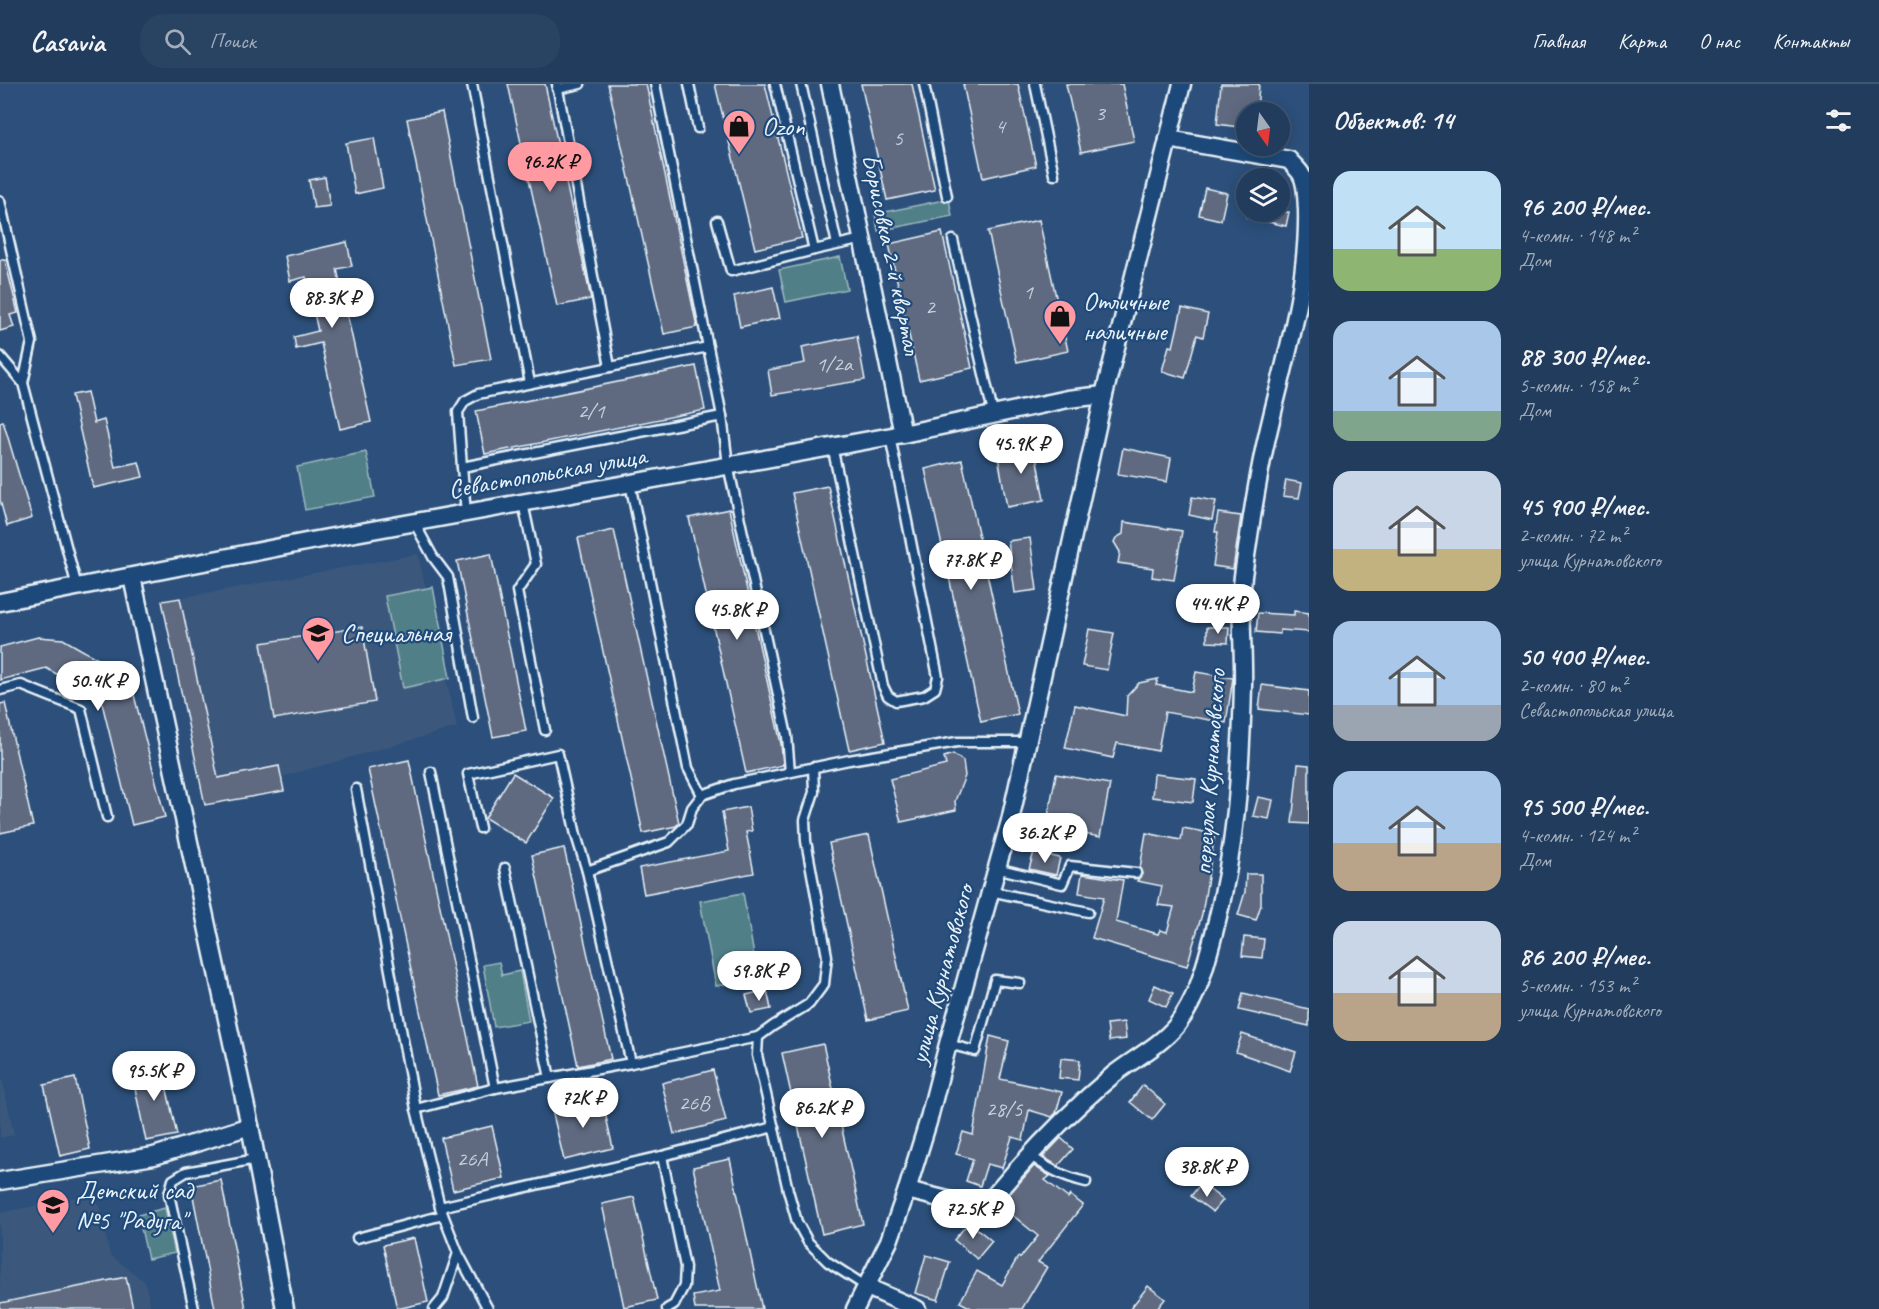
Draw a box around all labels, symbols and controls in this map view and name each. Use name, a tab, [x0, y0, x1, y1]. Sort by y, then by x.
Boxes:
search box	[140, 14, 560, 68]
text: Casavia	[30, 24, 104, 59]
icon: search	[161, 25, 194, 58]
text: Поиск	[209, 27, 256, 55]
text: Главная	[1532, 28, 1585, 54]
text: Карта	[1618, 28, 1666, 54]
text: О нас	[1699, 28, 1740, 54]
text: Контакты	[1773, 28, 1849, 54]
house number: 3	[1095, 99, 1107, 127]
north arrow	[1236, 102, 1290, 156]
map controls	[1236, 102, 1290, 222]
text: Объектов: 14	[1333, 104, 1453, 137]
icon: filters	[1822, 104, 1855, 137]
shop icon: Ozon	[721, 108, 757, 155]
place label: Ozon	[762, 110, 805, 143]
house number: 4	[995, 112, 1007, 140]
house number: 5	[893, 124, 904, 152]
pin: 96.2K ₽	[495, 142, 605, 193]
text: 96.2K ₽	[522, 149, 578, 174]
street label: Борисовка 2-й квартал	[854, 151, 929, 360]
button: layers	[1236, 168, 1290, 222]
text: 96 200 ₽/мес.	[1519, 190, 1650, 223]
icon: home	[1381, 195, 1453, 267]
text: 4-комн. · 148 m²	[1519, 223, 1636, 248]
text: Дом	[1519, 248, 1551, 273]
pin: 88.3K ₽	[277, 278, 387, 329]
house number: 1	[1023, 278, 1034, 306]
text: 88.3K ₽	[304, 285, 360, 310]
place label: Отличные наличные	[1083, 285, 1171, 348]
house number: 2	[925, 293, 937, 321]
shop icon: Отличные наличные	[1042, 298, 1078, 345]
text: 88 300 ₽/мес.	[1519, 340, 1650, 373]
icon: home	[1381, 345, 1453, 417]
house number: 1/2а	[816, 350, 854, 378]
text: 5-комн. · 158 m²	[1519, 373, 1636, 398]
house number: 2/1	[577, 397, 606, 425]
text: Дом	[1519, 398, 1551, 423]
pin: 45.9K ₽	[966, 424, 1076, 475]
text: 45.9K ₽	[993, 431, 1049, 456]
street label: Севастопольская улица	[446, 438, 651, 506]
text: 45 900 ₽/мес.	[1519, 490, 1649, 523]
icon: home	[1381, 495, 1453, 567]
text: 2-комн. · 72 m²	[1519, 523, 1627, 548]
pin: 77.8K ₽	[916, 540, 1026, 591]
text: 77.8K ₽	[943, 547, 999, 572]
text: улица Курнатовского	[1519, 548, 1661, 573]
pin: 44.4K ₽	[1163, 584, 1273, 635]
pin: 45.8K ₽	[682, 590, 792, 641]
text: 44.4K ₽	[1190, 591, 1246, 616]
text: 45.8K ₽	[709, 597, 765, 622]
school or university icon: Специальная	[300, 615, 336, 662]
place label: Специальная	[341, 617, 453, 650]
text: 50 400 ₽/мес.	[1519, 640, 1650, 673]
icon: home	[1381, 645, 1453, 717]
pin: 50.4K ₽	[43, 661, 153, 712]
street label: переулок Курнатовского	[1186, 666, 1233, 876]
text: 50.4K ₽	[70, 668, 126, 693]
text: 2-комн. · 80 m²	[1519, 673, 1627, 698]
text: Севастопольская улица	[1519, 698, 1673, 723]
text: 95 500 ₽/мес.	[1519, 790, 1649, 823]
icon: home	[1381, 795, 1453, 867]
pin: 36.2K ₽	[990, 813, 1100, 864]
text: 36.2K ₽	[1017, 820, 1073, 845]
text: 4-комн. · 124 m²	[1519, 823, 1636, 848]
text: Дом	[1519, 848, 1551, 873]
street label: улица Курнатовского	[901, 878, 982, 1069]
text: 86 200 ₽/мес.	[1519, 940, 1650, 973]
icon: home	[1381, 945, 1453, 1017]
pin: 59.8K ₽	[704, 951, 814, 1002]
text: 59.8K ₽	[731, 958, 787, 983]
text: 5-комн. · 153 m²	[1519, 973, 1636, 998]
text: улица Курнатовского	[1519, 998, 1661, 1023]
pin: 95.5K ₽	[99, 1051, 209, 1102]
text: 95.5K ₽	[126, 1058, 182, 1083]
pin: 72K ₽	[541, 1078, 625, 1129]
text: 72K ₽	[561, 1085, 605, 1110]
pin: 86.2K ₽	[767, 1088, 877, 1139]
house number: 26В	[678, 1089, 711, 1117]
text: 86.2K ₽	[794, 1095, 850, 1120]
house number: 28/5	[986, 1095, 1024, 1123]
house number: 26А	[457, 1145, 488, 1173]
pin: 38.8K ₽	[1152, 1147, 1262, 1198]
text: 38.8K ₽	[1179, 1154, 1235, 1179]
place label: Детский сад №5 "Радуга"	[76, 1174, 195, 1237]
school or university icon: Детский сад №5 "Радуга"	[35, 1187, 71, 1234]
pin: 72.5K ₽	[918, 1189, 1028, 1240]
text: 72.5K ₽	[945, 1196, 1001, 1221]

